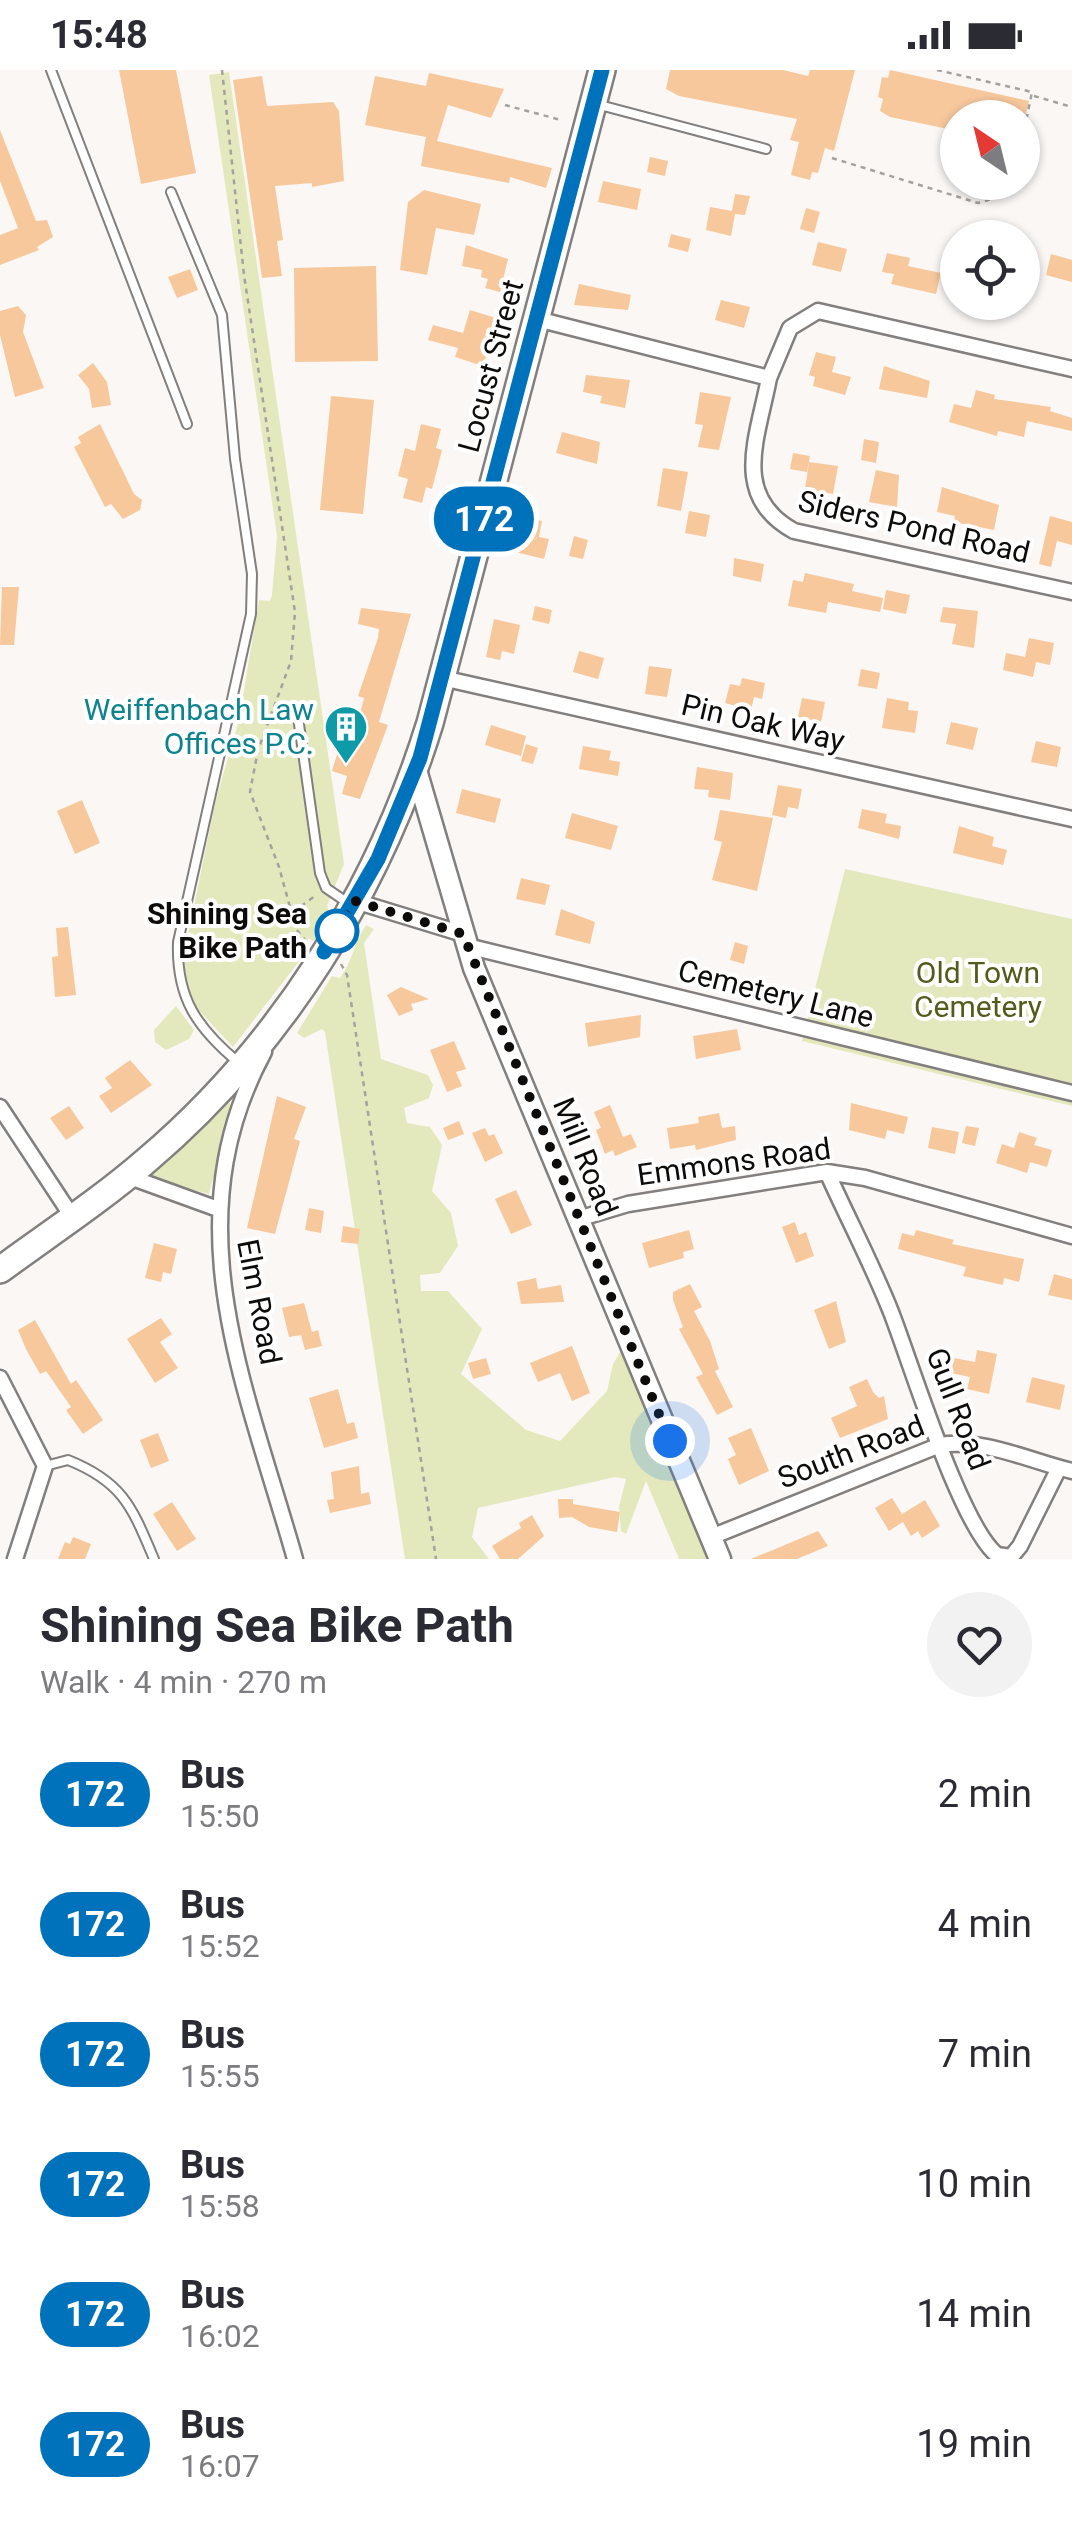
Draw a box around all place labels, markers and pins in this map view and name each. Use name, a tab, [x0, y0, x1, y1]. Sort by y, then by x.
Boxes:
place label: Weiffenbach Law Offices P.C.	[84, 692, 314, 761]
building icon: Weiffenbach Law Offices P.C.	[323, 704, 369, 765]
place label: Shining Sea Bike Path	[147, 896, 307, 965]
marker: Shining Sea Bike Path	[316, 910, 358, 952]

